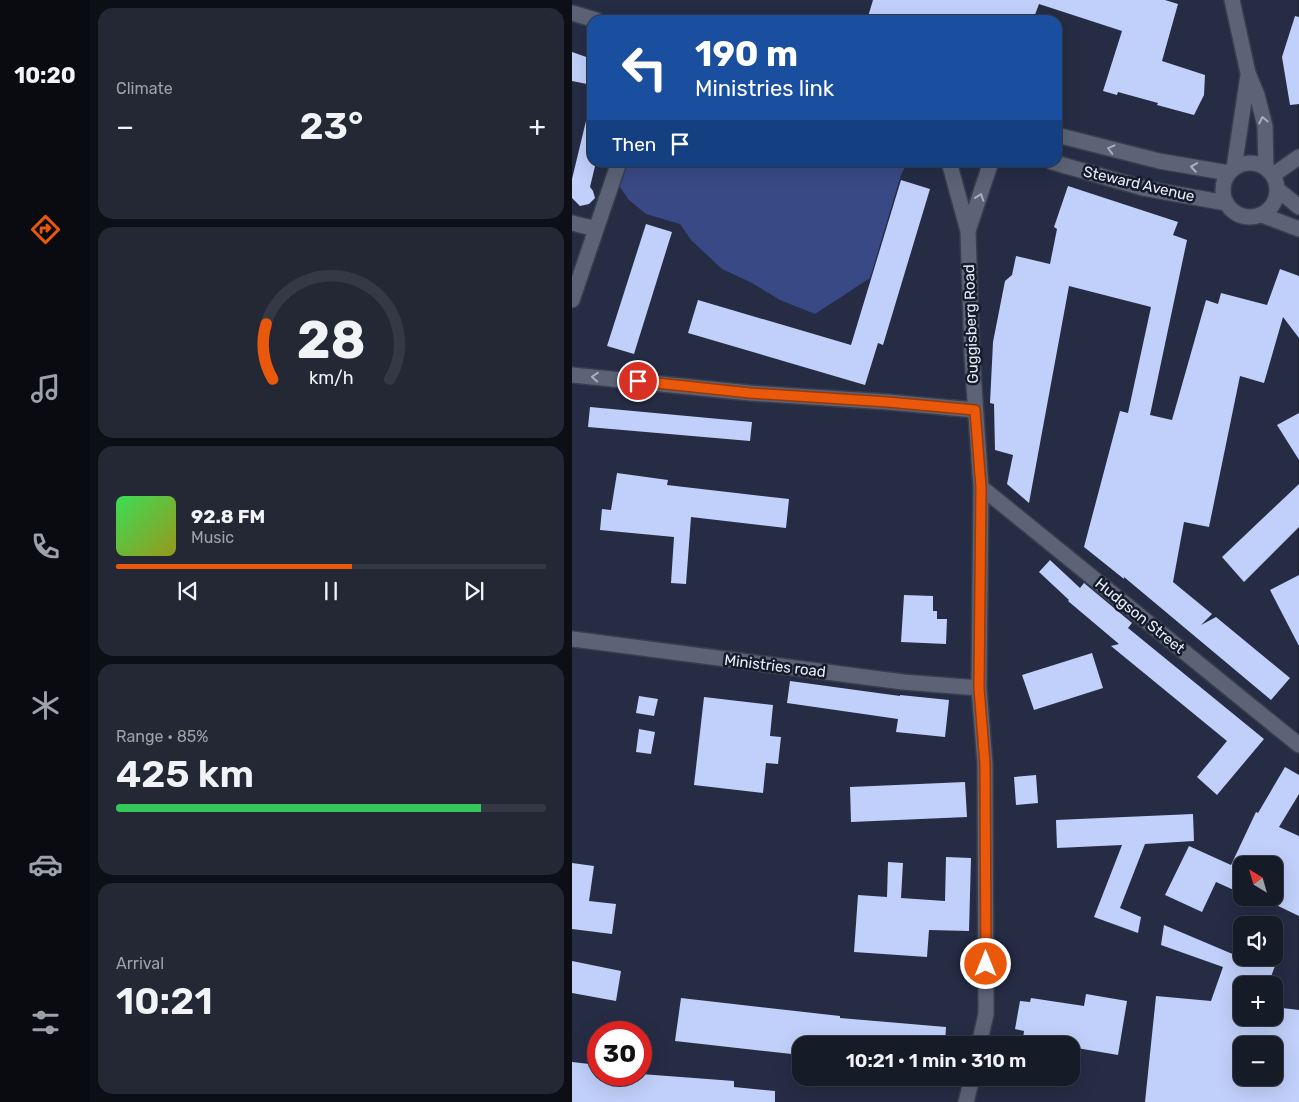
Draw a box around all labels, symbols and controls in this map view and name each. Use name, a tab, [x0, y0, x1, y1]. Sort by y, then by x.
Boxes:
text: 190 m	[695, 33, 798, 75]
icon: left	[612, 35, 677, 100]
text: 10:20	[14, 62, 76, 89]
text: Ministries link	[695, 75, 834, 102]
text: Climate	[116, 79, 173, 98]
text: 23°	[299, 103, 363, 149]
text: −	[116, 110, 134, 143]
text: +	[529, 110, 546, 143]
one-way arrow	[1258, 115, 1269, 124]
icon: arrive	[666, 130, 694, 158]
text: Then	[612, 133, 656, 156]
one-way arrow	[1107, 144, 1116, 155]
street label: Steward Avenue	[1082, 162, 1196, 206]
one-way arrow	[1190, 163, 1198, 173]
one-way arrow	[974, 193, 984, 202]
icon: directions	[28, 212, 63, 247]
street label: Guggisberg Road	[960, 264, 982, 384]
text: 28	[296, 309, 366, 371]
pin	[617, 360, 659, 402]
text: km/h	[309, 367, 353, 388]
icon: arrive	[624, 367, 652, 395]
icon: music	[28, 371, 63, 406]
one-way arrow	[591, 372, 599, 383]
text: 92.8 FM	[191, 505, 265, 528]
text: Music	[191, 528, 234, 547]
icon: phone	[28, 529, 63, 564]
street label: Hudgson Street	[1092, 574, 1189, 658]
icon: previous	[174, 577, 202, 605]
icon: pause	[317, 577, 345, 605]
icon: next	[460, 577, 488, 605]
street label: Ministries road	[723, 651, 827, 681]
icon: climate	[28, 688, 63, 723]
text: Range · 85%	[116, 727, 209, 746]
text: 425 km	[116, 751, 254, 797]
icon: car	[28, 847, 63, 882]
north arrow	[1233, 856, 1283, 906]
map controls	[1233, 856, 1283, 1086]
button: sound	[1233, 916, 1283, 966]
position arrow	[959, 937, 1011, 989]
text: Arrival	[116, 954, 164, 973]
button: +	[1233, 976, 1283, 1026]
text: 10:21	[116, 978, 213, 1024]
icon: filters	[28, 1005, 63, 1040]
speed limit sign: 30	[587, 1021, 652, 1086]
button: −	[1233, 1036, 1283, 1086]
text: 10:21 · 1 min · 310 m	[846, 1049, 1026, 1072]

